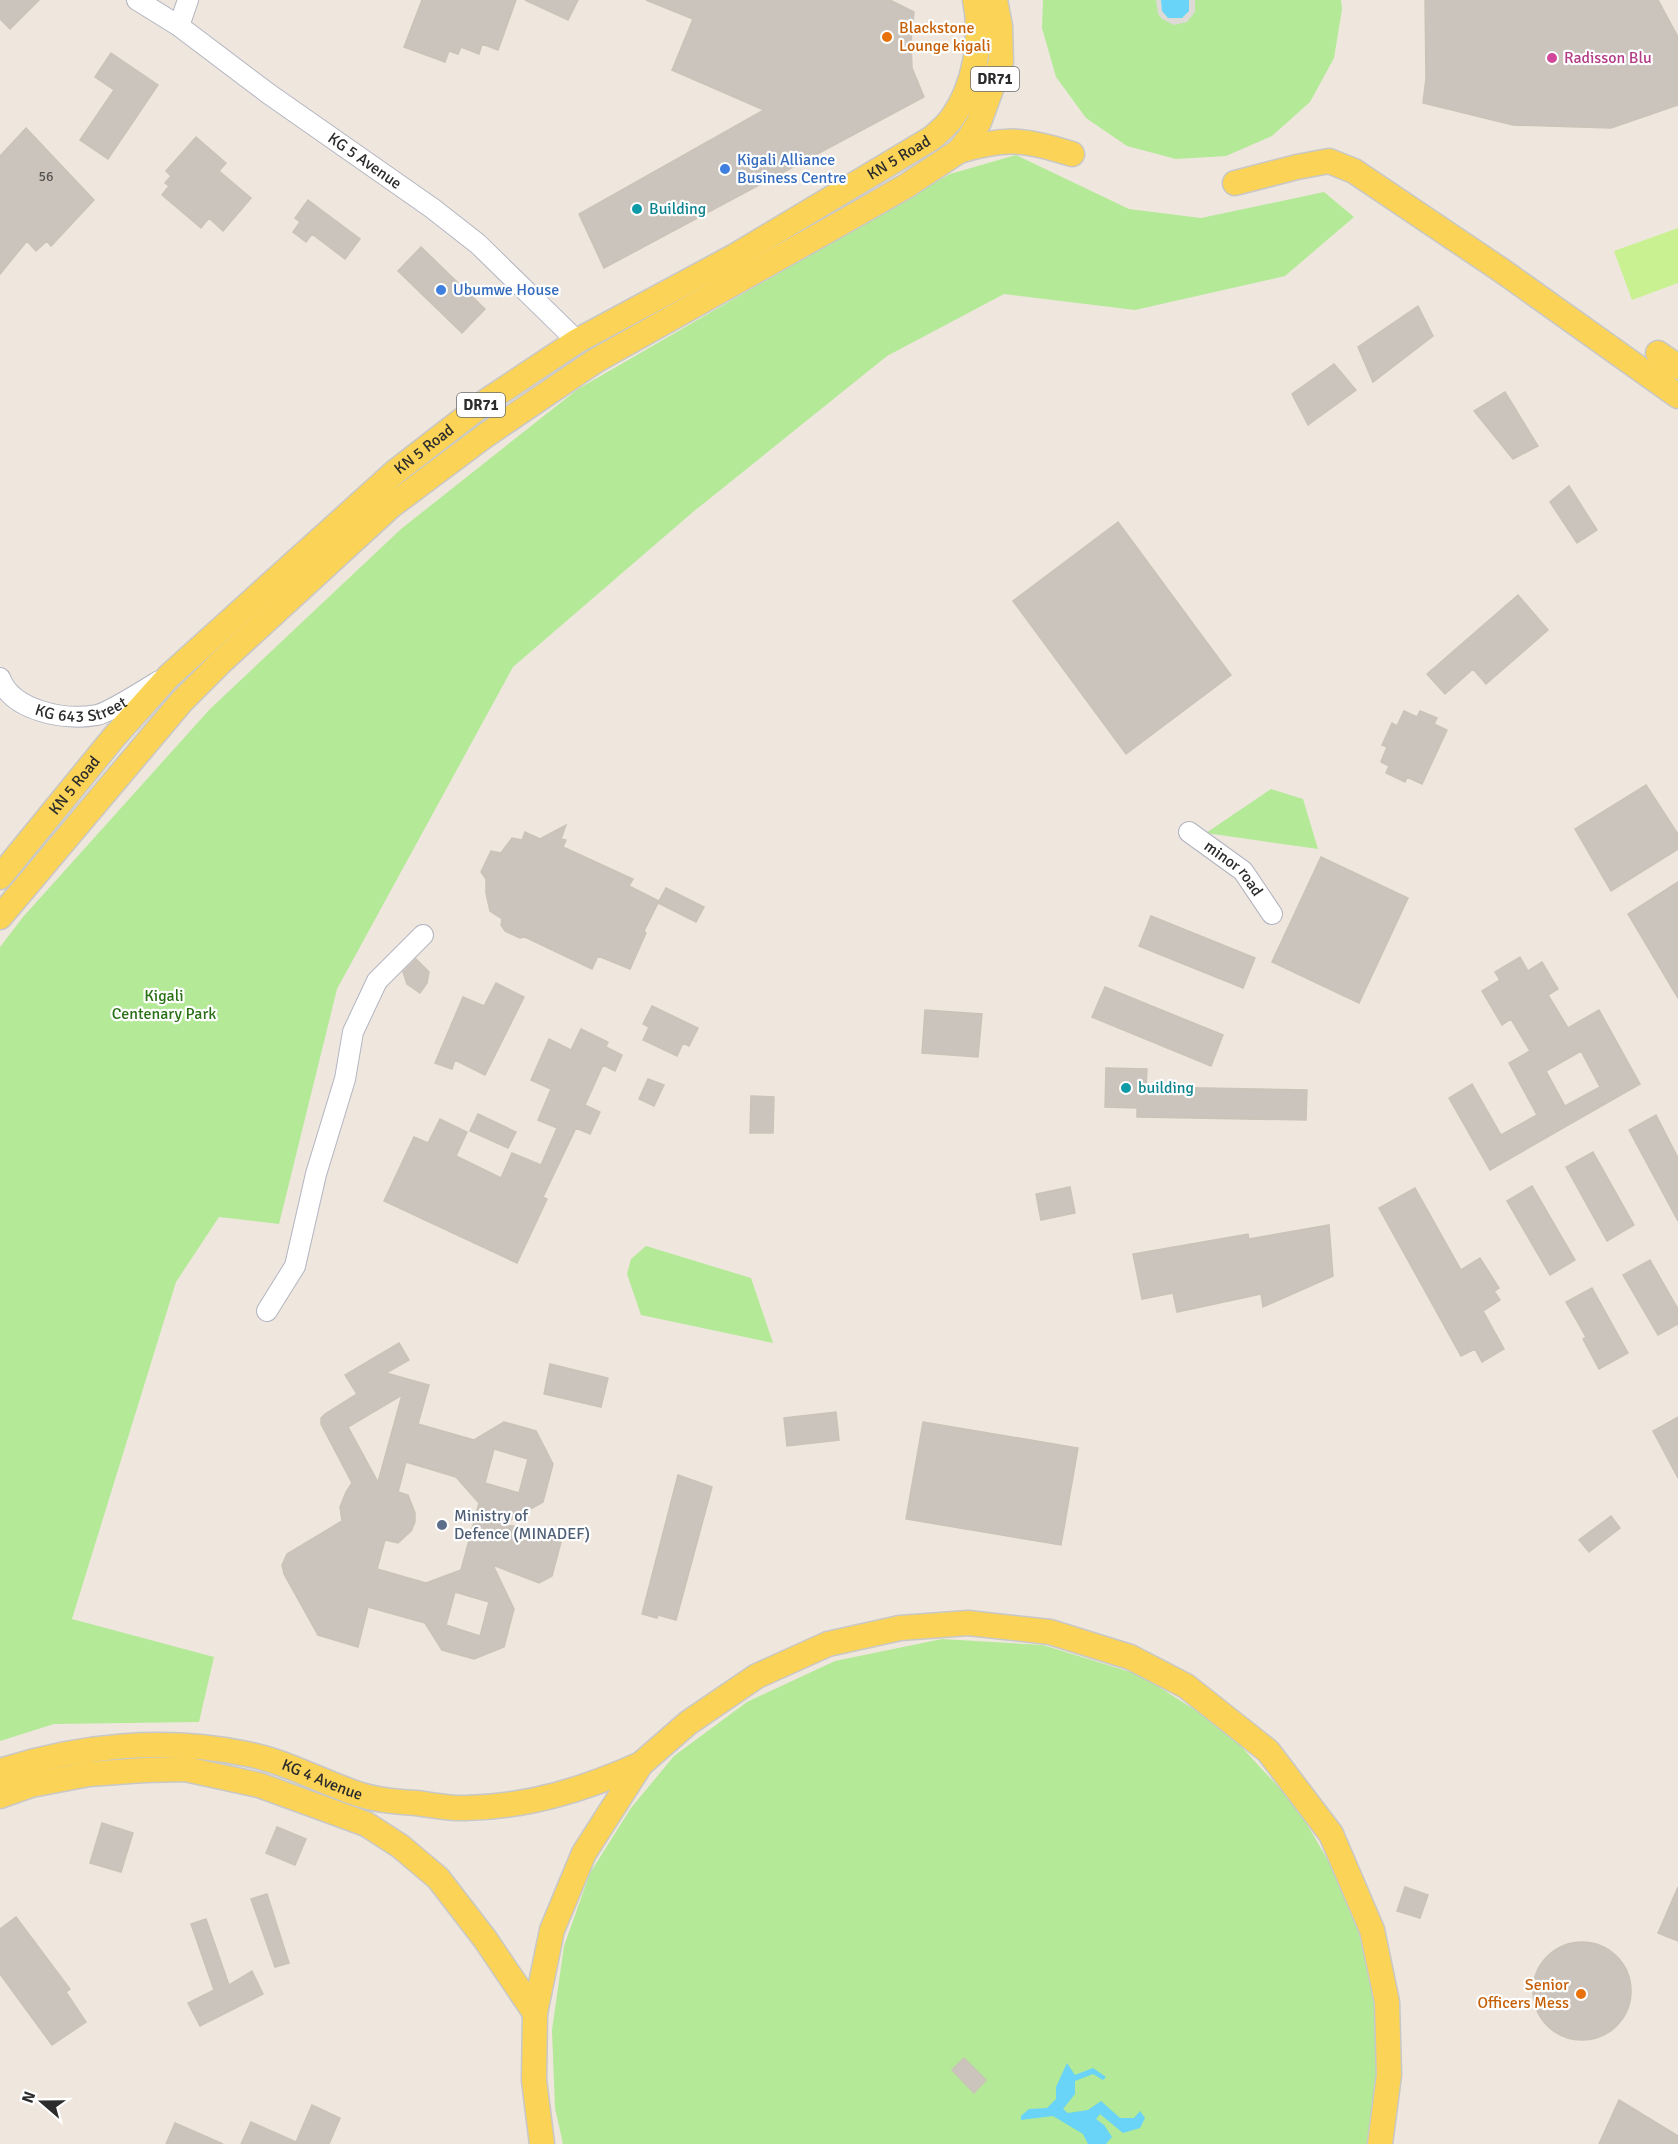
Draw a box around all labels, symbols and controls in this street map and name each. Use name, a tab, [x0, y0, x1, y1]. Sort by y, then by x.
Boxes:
place label: Blackstone Lounge kigali	[899, 18, 991, 56]
marker: Blackstone Lounge kigali	[880, 30, 894, 44]
place label: Radisson Blu	[1564, 48, 1652, 68]
marker: Radisson Blu	[1545, 51, 1559, 65]
road number: DR71	[971, 67, 1019, 91]
street label: KG 5 Avenue	[324, 128, 405, 194]
street label: KN 5 Road	[864, 131, 934, 184]
place label: Kigali Alliance Business Centre	[737, 150, 847, 188]
marker: Kigali Alliance Business Centre	[718, 162, 732, 176]
house number: 56	[38, 168, 54, 185]
place label: Building	[649, 199, 706, 219]
marker: Building	[630, 202, 644, 216]
place label: Ubumwe House	[453, 280, 559, 300]
marker: Ubumwe House	[434, 283, 448, 297]
road number: DR71	[457, 393, 505, 417]
street label: KN 5 Road	[390, 420, 458, 479]
street label: KG 643 Street	[32, 692, 131, 727]
street label: KN 5 Road	[45, 752, 104, 819]
street label: minor road	[1200, 836, 1267, 900]
park label: Kigali Centenary Park	[112, 986, 216, 1024]
place label: building	[1138, 1078, 1194, 1098]
marker: building	[1119, 1081, 1133, 1095]
place label: Ministry of Defence (MINADEF)	[454, 1506, 590, 1544]
marker: Ministry of Defence (MINADEF)	[435, 1518, 449, 1532]
street label: KG 4 Avenue	[279, 1755, 365, 1805]
place label: Senior Officers Mess	[1477, 1975, 1569, 2013]
marker: Senior Officers Mess	[1574, 1987, 1588, 2001]
north arrow	[12, 2072, 72, 2132]
text: N	[18, 2089, 40, 2106]

